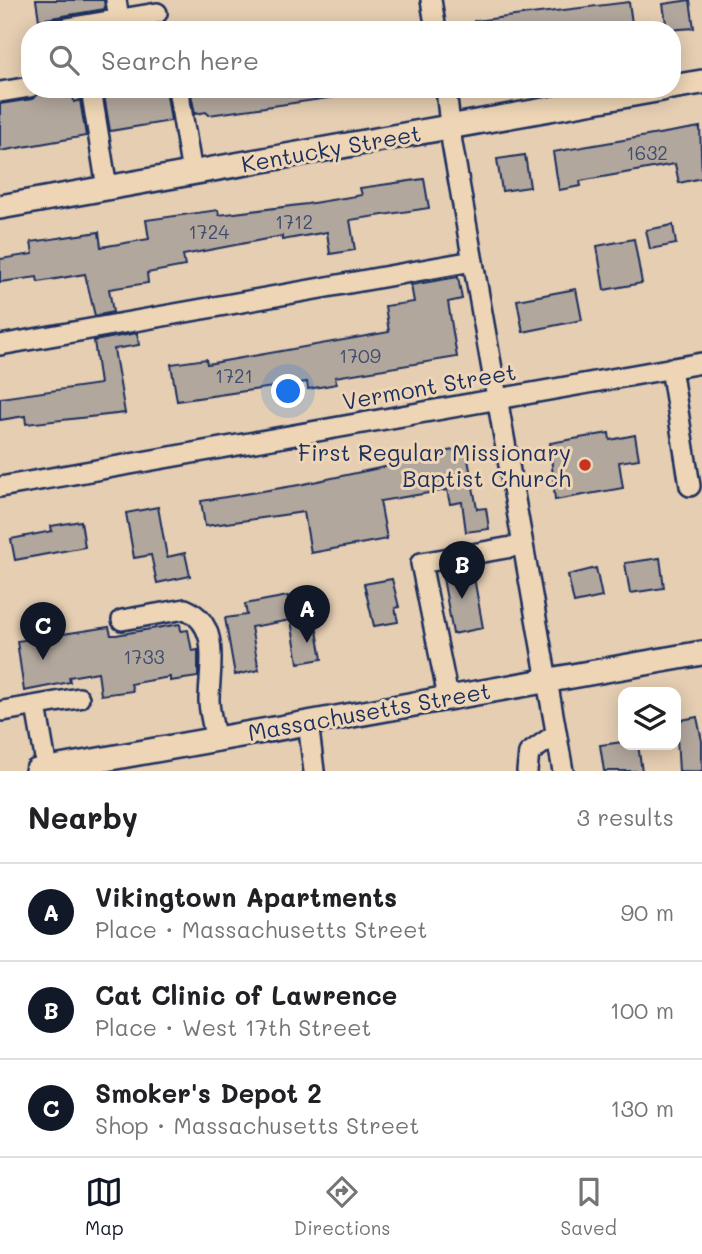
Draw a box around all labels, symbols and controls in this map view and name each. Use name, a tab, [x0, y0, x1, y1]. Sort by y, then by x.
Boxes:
search box	[21, 21, 681, 98]
icon: search	[45, 41, 83, 79]
text: Search here	[101, 43, 259, 77]
street label: Kentucky Street	[239, 117, 423, 179]
house number: 1632	[626, 140, 668, 165]
house number: 1712	[275, 209, 313, 234]
house number: 1724	[189, 219, 229, 244]
house number: 1709	[339, 343, 381, 368]
street label: Vermont Street	[340, 356, 518, 416]
house number: 1721	[215, 363, 253, 388]
your location	[271, 374, 305, 408]
place label: First Regular Missionary Baptist Church	[298, 437, 571, 493]
marker: First Regular Missionary Baptist Church	[577, 457, 593, 473]
pin: B	[439, 541, 485, 599]
pin: A	[284, 585, 330, 643]
pin: C	[20, 602, 66, 660]
house number: 1733	[123, 644, 165, 669]
street label: Massachusetts Street	[245, 675, 493, 747]
map controls	[618, 687, 681, 750]
button: layers	[618, 687, 681, 750]
text: Nearby	[28, 797, 138, 837]
text: 3 results	[577, 802, 674, 832]
text: Vikingtown Apartments	[95, 880, 397, 914]
text: A	[43, 897, 59, 927]
text: 90 m	[621, 897, 674, 927]
text: Place · Massachusetts Street	[95, 914, 428, 944]
text: Cat Clinic of Lawrence	[95, 978, 397, 1012]
text: B	[43, 995, 59, 1025]
text: 100 m	[610, 995, 674, 1025]
text: Place · West 17th Street	[95, 1012, 371, 1042]
text: Smoker's Depot 2	[95, 1076, 322, 1110]
text: C	[42, 1093, 60, 1123]
text: 130 m	[610, 1093, 674, 1123]
text: Shop · Massachusetts Street	[95, 1110, 419, 1140]
tab: Map	[85, 1173, 124, 1240]
tab: Directions	[294, 1173, 390, 1240]
tab: Saved	[561, 1173, 617, 1240]

